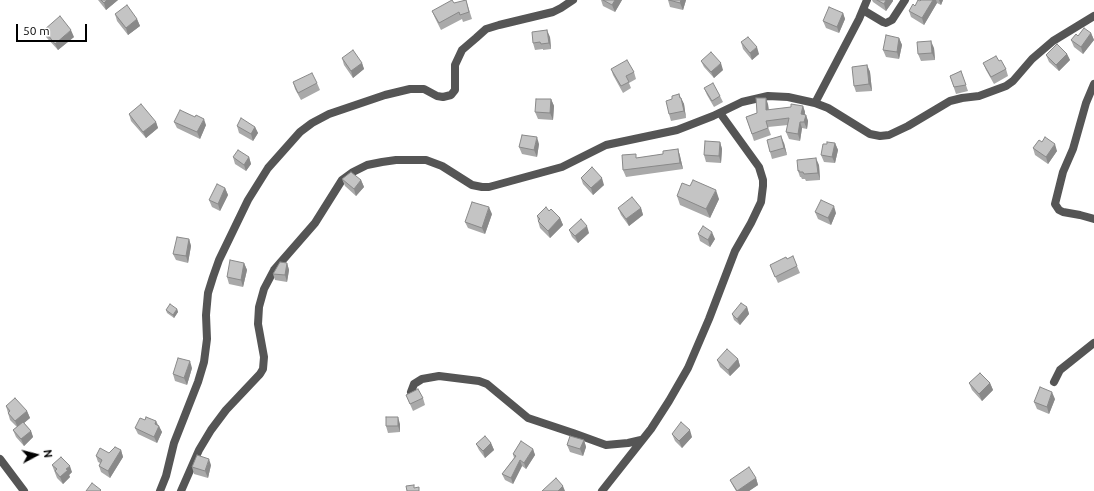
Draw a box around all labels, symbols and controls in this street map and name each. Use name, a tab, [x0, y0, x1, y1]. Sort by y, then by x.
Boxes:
scale bar	[18, 16, 89, 42]
text: 50 m	[23, 24, 50, 37]
north arrow	[16, 435, 56, 475]
text: N	[41, 449, 54, 458]

